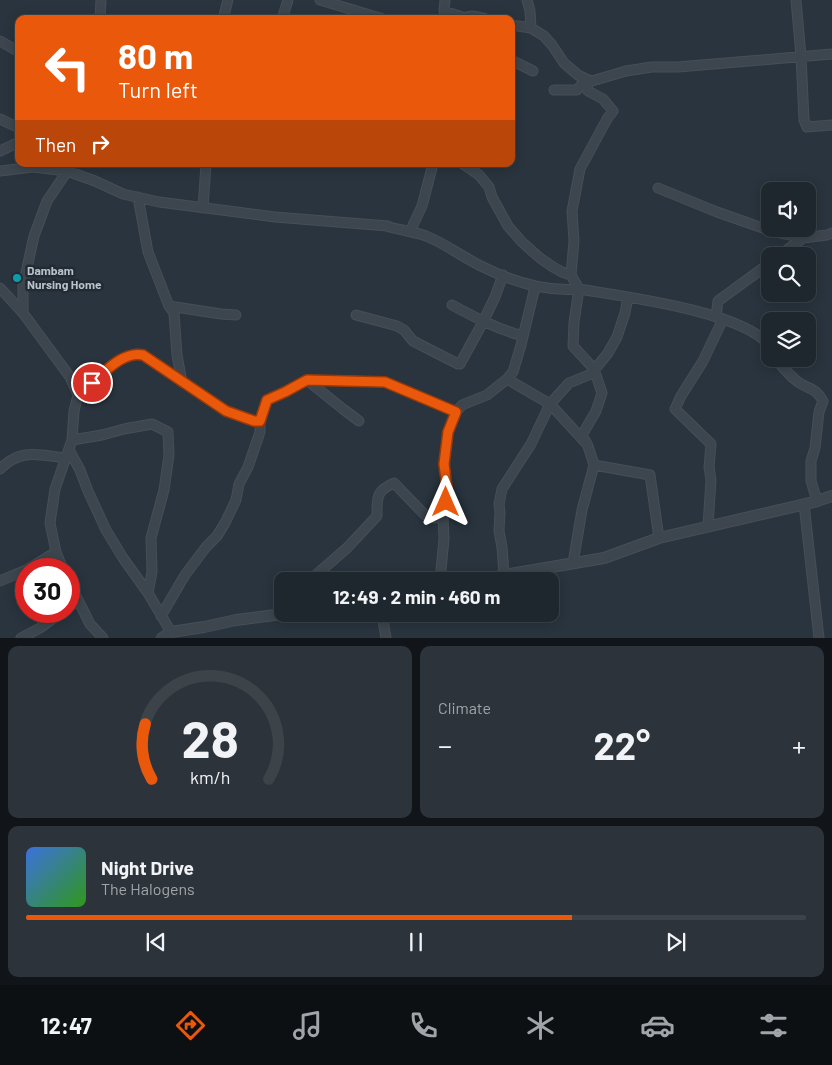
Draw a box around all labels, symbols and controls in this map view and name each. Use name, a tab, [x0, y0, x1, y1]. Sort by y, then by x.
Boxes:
text: 80 m	[118, 34, 193, 76]
icon: left	[35, 35, 100, 100]
text: Turn left	[118, 76, 198, 102]
icon: right	[86, 130, 114, 158]
text: Then	[35, 133, 76, 156]
map controls	[761, 182, 816, 367]
button: sound	[761, 182, 816, 237]
button: search	[761, 247, 816, 302]
place label: Dambam Nursing Home	[27, 263, 102, 291]
marker: Dambam Nursing Home	[11, 272, 23, 284]
button: layers	[761, 312, 816, 367]
pin	[71, 362, 113, 404]
icon: arrive	[78, 369, 106, 397]
position arrow	[419, 475, 471, 527]
speed limit sign: 30	[15, 558, 80, 623]
text: 12:49 · 2 min · 460 m	[333, 585, 500, 608]
text: Climate	[438, 698, 491, 717]
text: 28	[181, 706, 239, 768]
text: 22°	[594, 722, 650, 768]
text: −	[438, 728, 452, 762]
text: +	[792, 728, 806, 762]
text: km/h	[190, 766, 230, 788]
text: Night Drive	[101, 856, 194, 879]
text: The Halogens	[101, 879, 195, 898]
icon: previous	[142, 928, 170, 956]
icon: pause	[402, 928, 430, 956]
icon: next	[662, 928, 690, 956]
icon: directions	[173, 1008, 208, 1043]
icon: music	[290, 1008, 325, 1043]
icon: phone	[406, 1008, 441, 1043]
icon: climate	[523, 1008, 558, 1043]
icon: car	[640, 1008, 675, 1043]
icon: filters	[756, 1008, 791, 1043]
text: 12:47	[41, 1012, 92, 1038]

